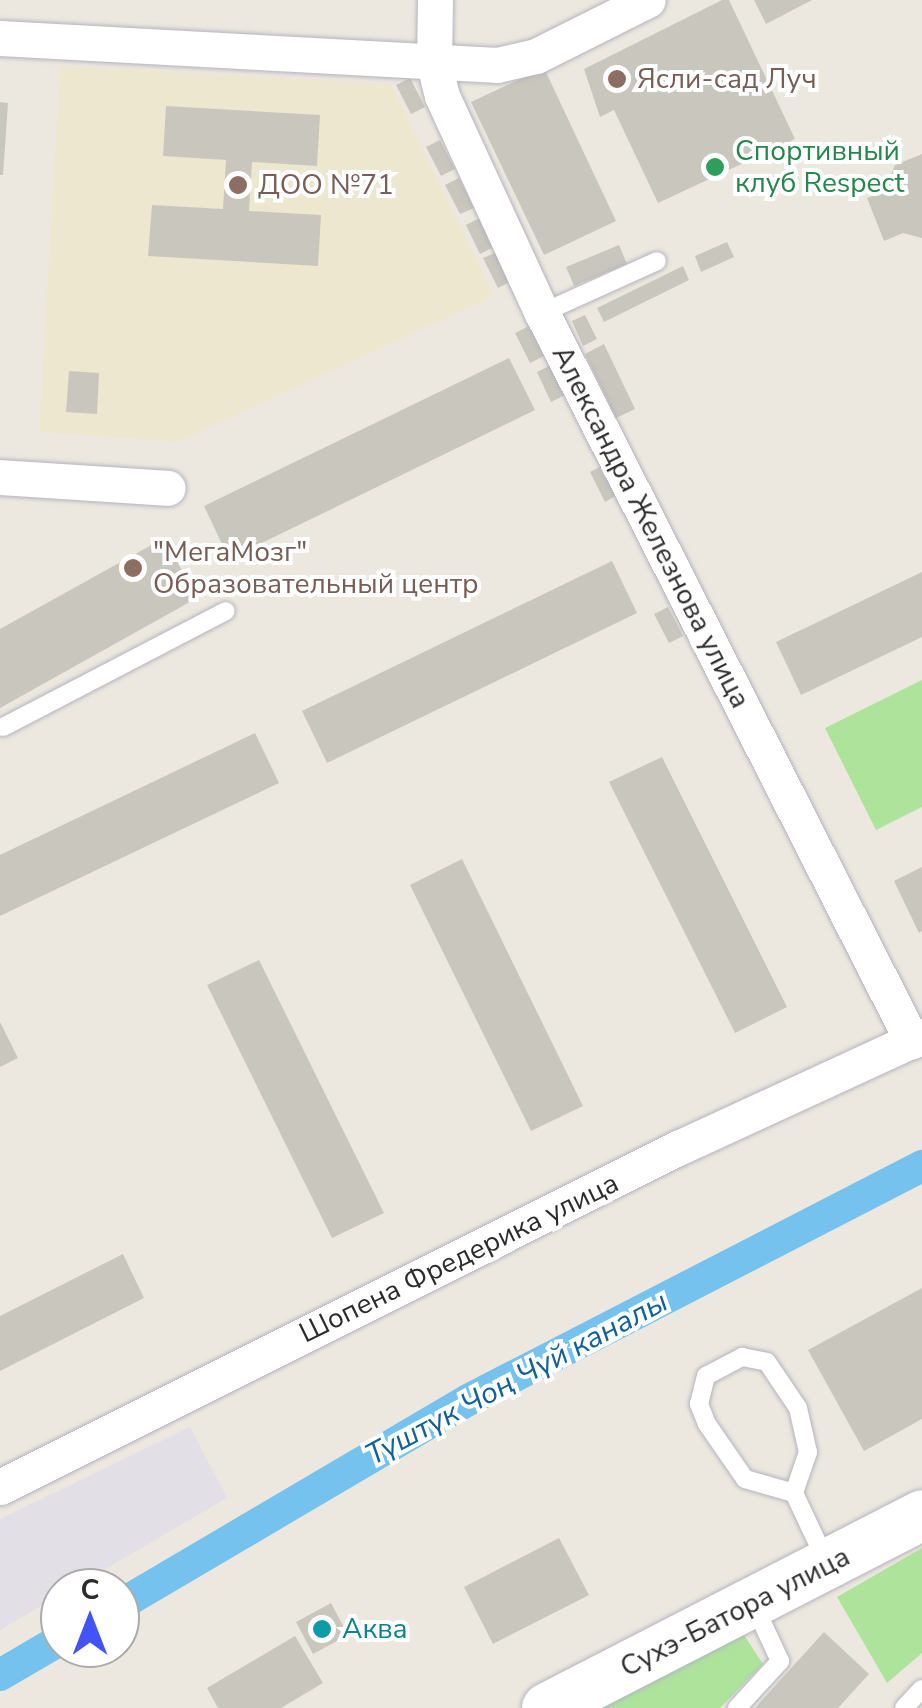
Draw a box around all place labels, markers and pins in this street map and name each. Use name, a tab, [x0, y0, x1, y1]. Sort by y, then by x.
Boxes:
place label: Ясли-сад Луч	[637, 62, 817, 96]
marker: Ясли-сад Луч	[606, 68, 628, 90]
place label: Спортивный клуб Respect	[735, 134, 904, 200]
marker: Спортивный клуб Respect	[704, 156, 726, 178]
place label: ДОО №71	[258, 168, 394, 202]
marker: ДОО №71	[227, 174, 249, 196]
place label: "МегаМозг" Образовательный центр	[153, 535, 479, 601]
marker: "МегаМозг" Образовательный центр	[122, 557, 144, 579]
place label: Аква	[342, 1612, 408, 1646]
marker: Аква	[311, 1618, 333, 1640]

